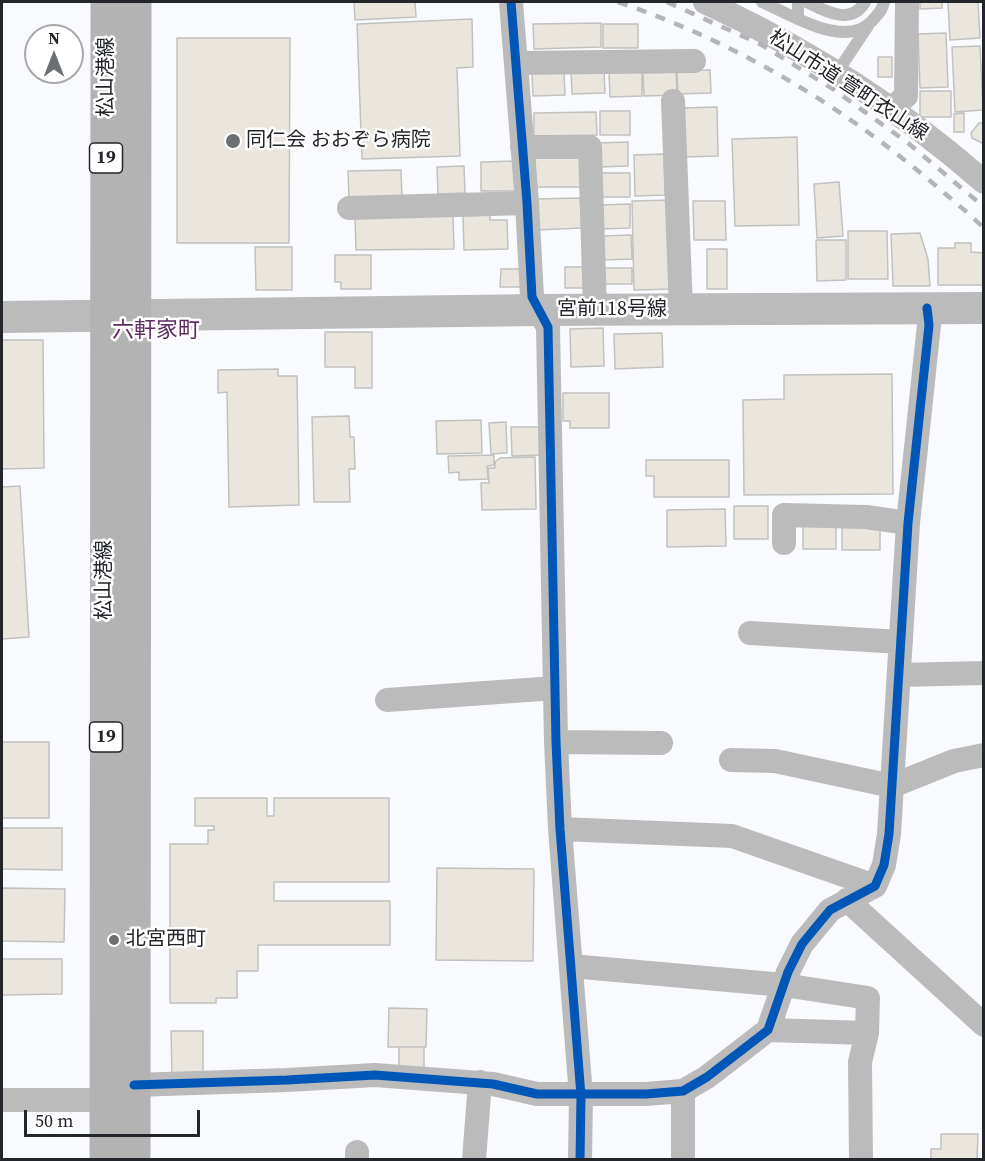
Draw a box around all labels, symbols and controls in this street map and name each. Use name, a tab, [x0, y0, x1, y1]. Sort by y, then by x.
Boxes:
north arrow	[24, 24, 84, 84]
street label: 松山市道 萱町衣山線	[764, 26, 932, 146]
text: N	[48, 27, 60, 49]
street label: 松山港線	[95, 37, 119, 117]
place label: 同仁会 おおぞら病院	[246, 129, 431, 153]
marker: 同仁会 おおぞら病院	[224, 132, 242, 150]
road number: 19	[90, 143, 122, 173]
street label: 宮前118号線	[557, 298, 667, 322]
district label: 六軒家町	[112, 318, 200, 344]
street label: 松山港線	[93, 540, 117, 620]
road number: 19	[90, 722, 122, 752]
place label: 北宮西町	[126, 928, 206, 952]
marker: 北宮西町	[107, 933, 121, 947]
scale bar	[27, 1098, 202, 1136]
text: 50 m	[35, 1108, 73, 1133]

